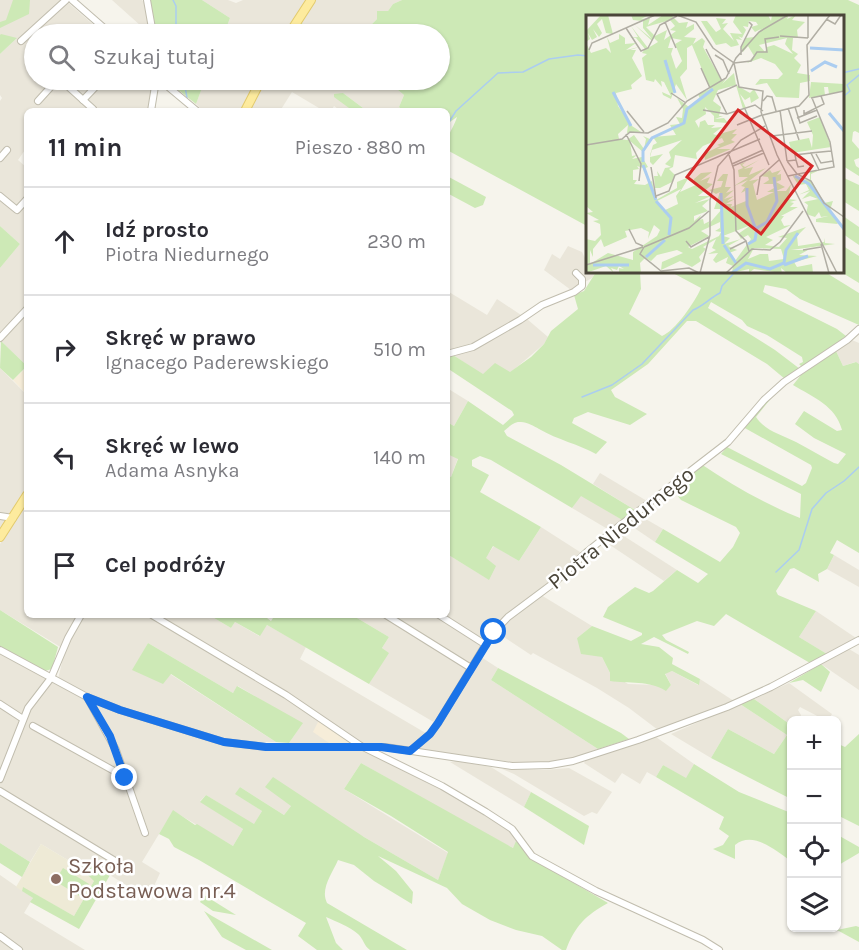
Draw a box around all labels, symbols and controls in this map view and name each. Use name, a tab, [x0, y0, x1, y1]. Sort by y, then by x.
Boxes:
inset map	[586, 15, 844, 273]
search box	[24, 24, 450, 90]
icon: search	[45, 41, 78, 74]
text: Szukaj tutaj	[93, 44, 216, 70]
text: 11 min	[48, 132, 123, 163]
text: Pieszo · 880 m	[295, 136, 426, 159]
text: Idź prosto	[105, 217, 209, 243]
icon: ahead	[48, 225, 81, 258]
text: 230 m	[367, 230, 426, 253]
text: Piotra Niedurnego	[105, 243, 269, 266]
text: Skręć w prawo	[105, 325, 256, 351]
icon: right	[48, 333, 81, 366]
text: 510 m	[373, 338, 426, 361]
text: Ignacego Paderewskiego	[105, 351, 329, 374]
text: Skręć w lewo	[105, 433, 239, 459]
icon: left	[48, 441, 81, 474]
text: 140 m	[373, 446, 426, 469]
text: Adama Asnyka	[105, 459, 239, 482]
street label: Piotra Niedurnego	[543, 461, 699, 595]
icon: arrive	[48, 549, 81, 582]
text: Cel podróży	[105, 552, 225, 578]
route start	[480, 618, 506, 644]
map controls	[787, 716, 841, 932]
button: +	[787, 716, 841, 770]
route end	[111, 764, 137, 790]
button: −	[787, 770, 841, 824]
button: locate	[787, 824, 841, 878]
place label: Szkoła Podstawowa nr.4	[68, 853, 236, 904]
marker: Szkoła Podstawowa nr.4	[49, 872, 63, 886]
button: layers	[787, 878, 841, 932]

